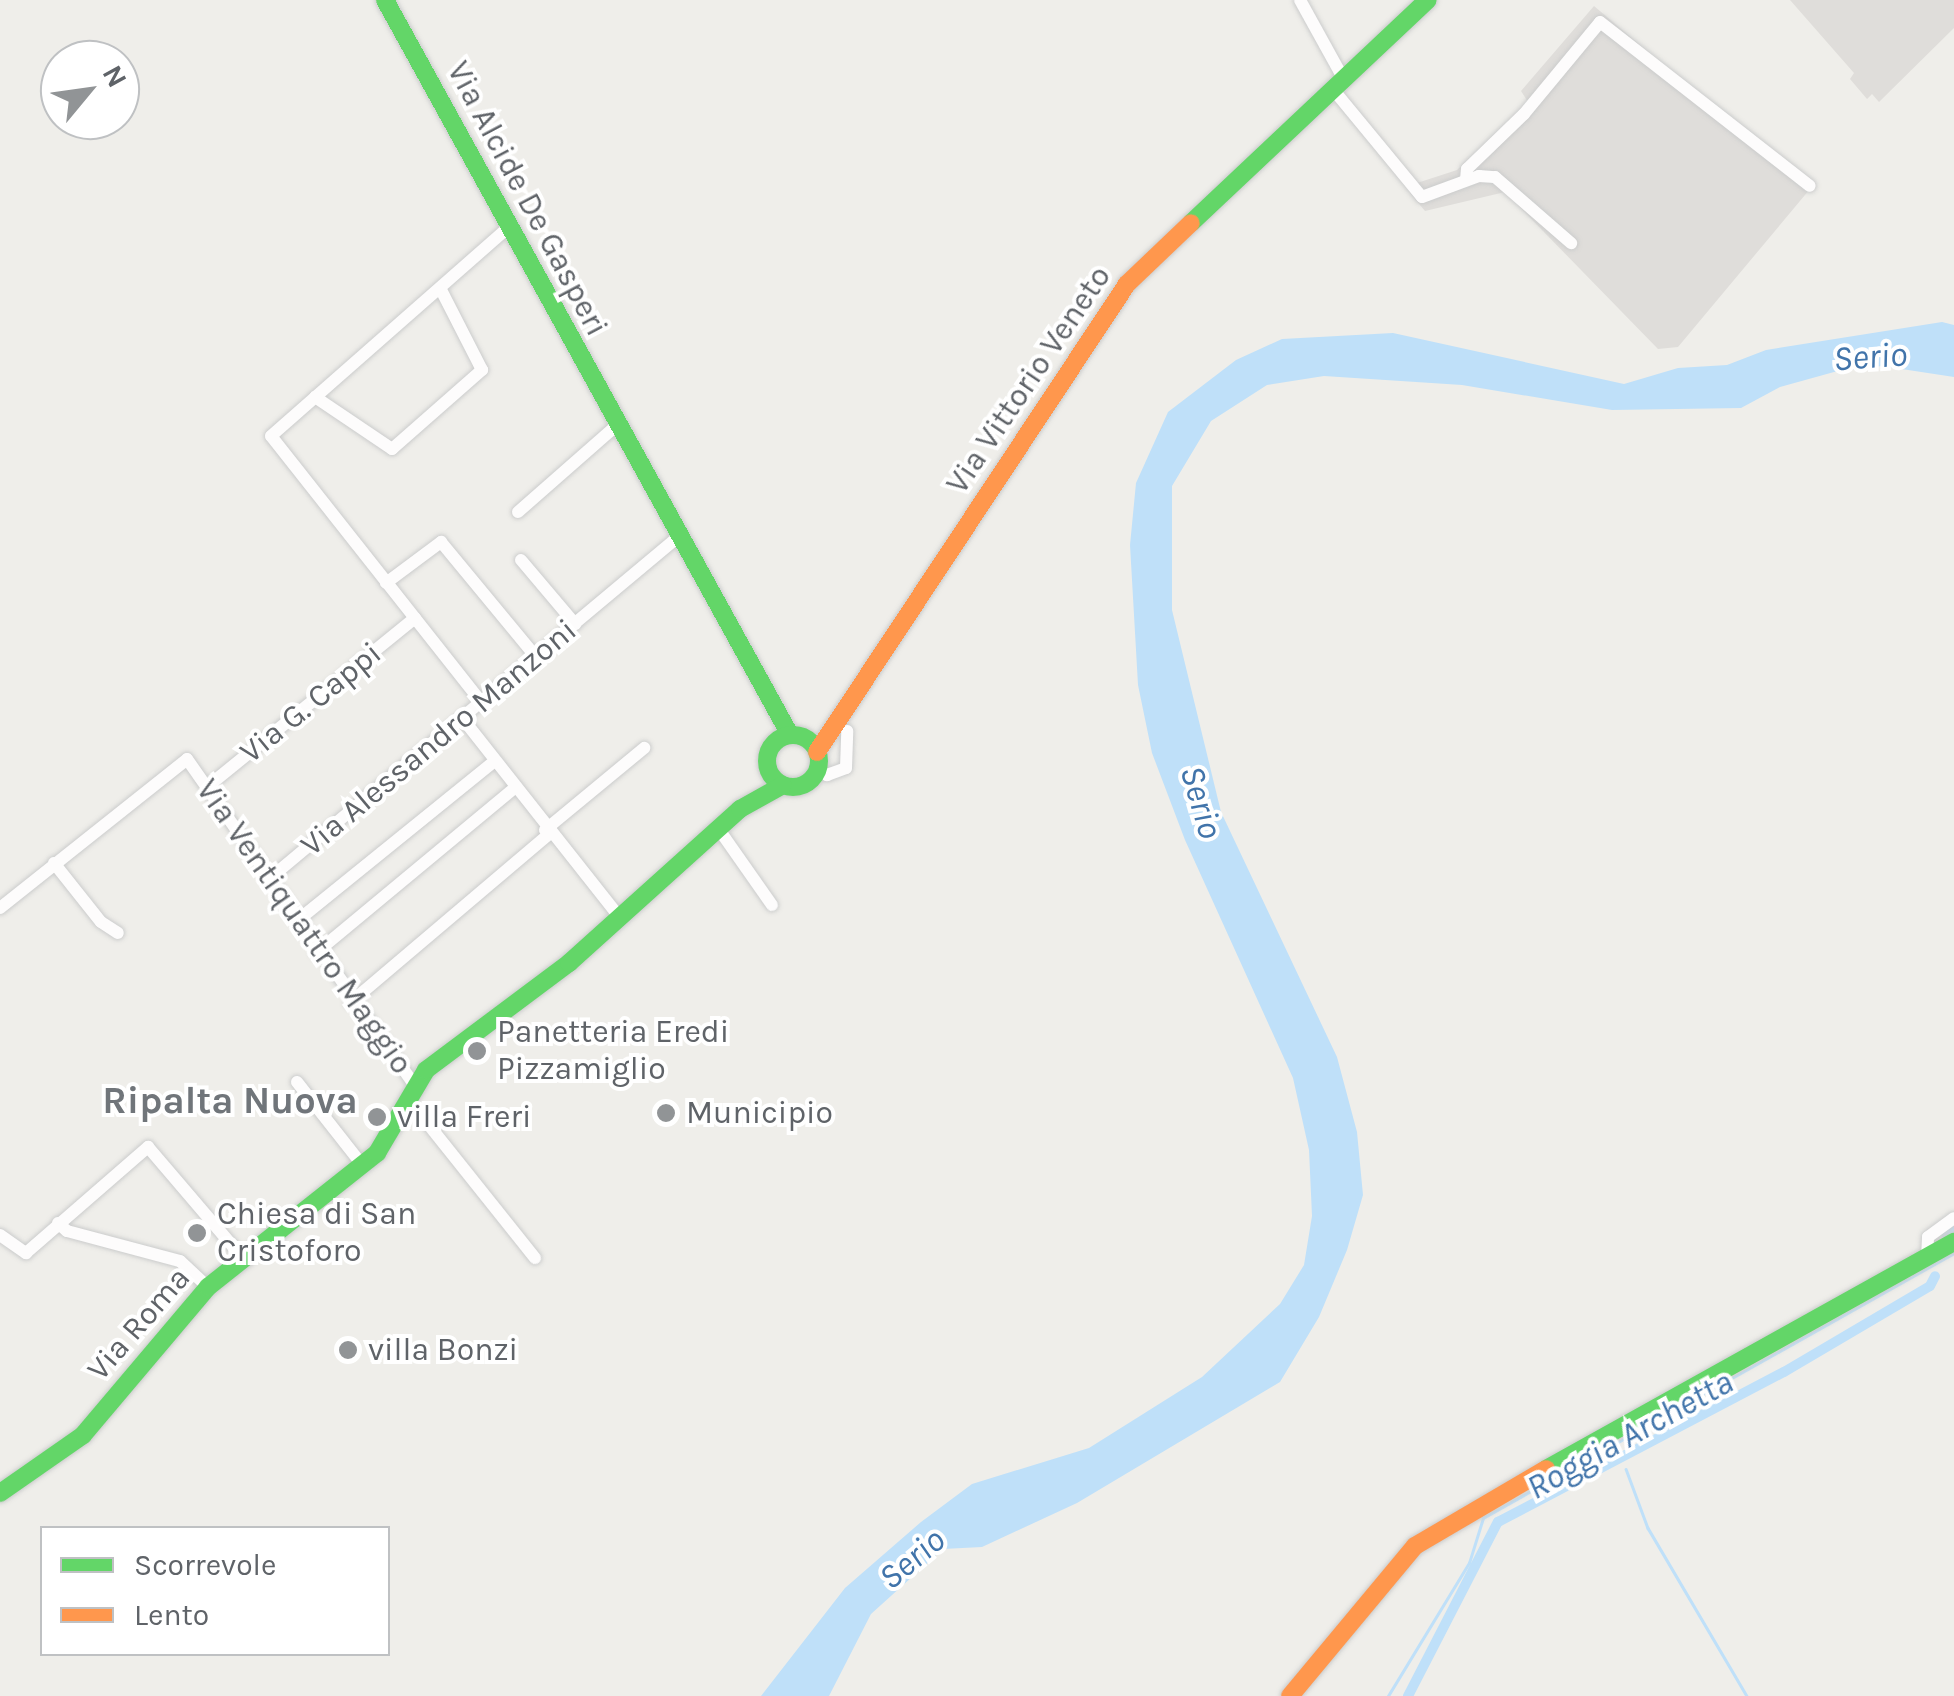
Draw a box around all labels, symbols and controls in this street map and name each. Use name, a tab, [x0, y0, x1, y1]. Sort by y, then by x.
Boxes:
north arrow	[40, 40, 140, 140]
street label: Via Alcide De Gasperi	[438, 55, 616, 343]
text: N	[96, 59, 134, 93]
street label: Via Vittorio Veneto	[939, 259, 1119, 501]
water label: Serio	[1832, 333, 1908, 381]
street label: Via Alessandro Manzoni	[293, 611, 585, 865]
street label: Via G. Cappi	[233, 634, 389, 772]
water label: Serio	[1171, 761, 1231, 843]
street label: Via Ventiquattro Maggio	[188, 772, 420, 1082]
place label: Panetteria Eredi Pizzamiglio	[497, 1014, 729, 1089]
marker: Panetteria Eredi Pizzamiglio	[466, 1040, 488, 1062]
district label: Ripalta Nuova	[102, 1078, 358, 1124]
place label: Municipio	[686, 1094, 833, 1132]
place label: villa Freri	[397, 1098, 532, 1136]
marker: Municipio	[655, 1102, 677, 1124]
marker: villa Freri	[366, 1106, 388, 1128]
place label: Chiesa di San Cristoforo	[217, 1196, 416, 1271]
marker: Chiesa di San Cristoforo	[186, 1222, 208, 1244]
street label: Via Roma	[79, 1260, 199, 1388]
place label: villa Bonzi	[368, 1331, 518, 1369]
marker: villa Bonzi	[337, 1339, 359, 1361]
water label: Roggia Archetta	[1519, 1361, 1741, 1509]
water label: Serio	[870, 1519, 954, 1599]
legend	[40, 1526, 390, 1656]
text: Scorrevole	[134, 1547, 276, 1583]
text: Lento	[134, 1597, 209, 1633]

